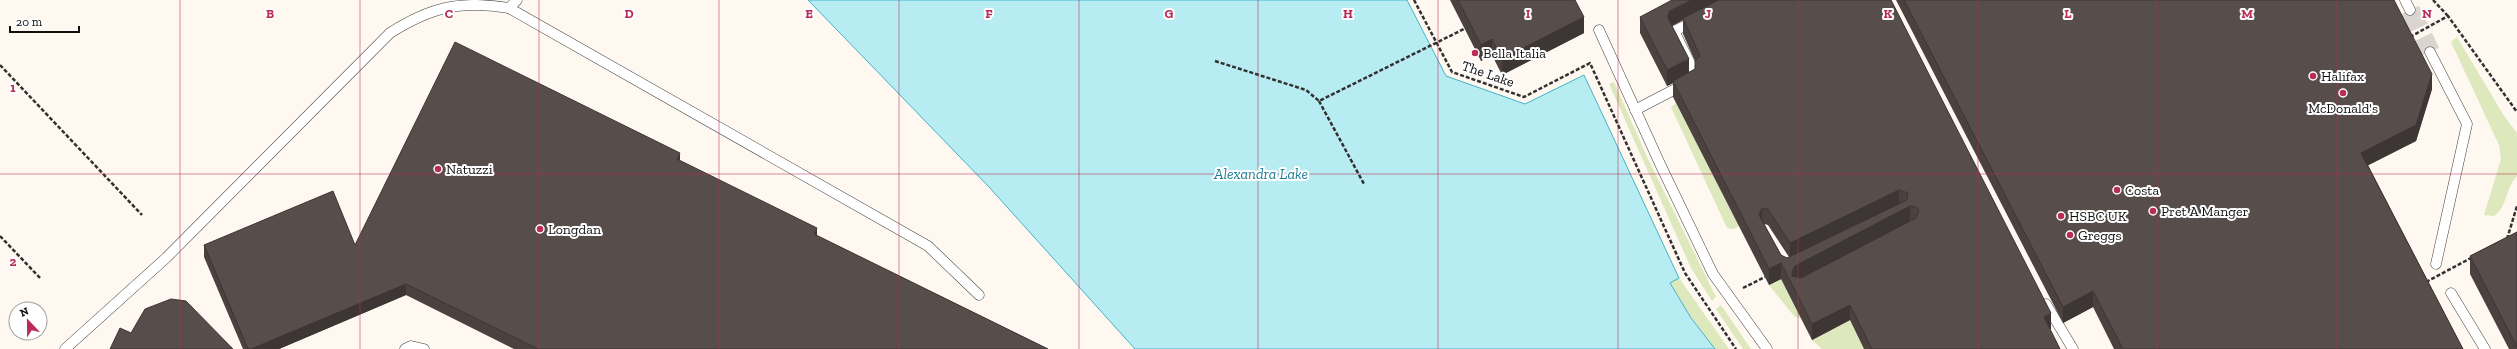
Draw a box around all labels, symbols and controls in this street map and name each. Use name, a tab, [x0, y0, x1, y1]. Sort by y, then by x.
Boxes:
text: B	[266, 6, 274, 21]
text: C	[445, 6, 453, 21]
text: D	[624, 6, 634, 21]
text: E	[805, 6, 813, 21]
text: F	[985, 6, 993, 21]
text: G	[1165, 6, 1174, 21]
text: H	[1343, 6, 1353, 21]
text: I	[1526, 6, 1531, 21]
text: J	[1705, 6, 1711, 21]
text: K	[1884, 6, 1893, 21]
text: L	[2064, 6, 2072, 21]
text: M	[2241, 6, 2253, 21]
text: N	[2422, 6, 2432, 21]
scale bar	[10, 8, 79, 34]
text: 20 m	[16, 15, 43, 29]
place label: Bella Italia	[1483, 45, 1546, 62]
marker: Bella Italia	[1470, 48, 1480, 58]
street label: The Lake	[1460, 57, 1517, 91]
place label: Halifax	[2321, 68, 2364, 85]
marker: Halifax	[2308, 71, 2318, 81]
text: 1	[10, 80, 16, 95]
marker: McDonald's	[2338, 88, 2348, 98]
place label: McDonald's	[2308, 100, 2378, 117]
place label: Natuzzi	[446, 161, 493, 178]
marker: Natuzzi	[433, 164, 443, 174]
water label: Alexandra Lake	[1213, 165, 1308, 183]
place label: Costa	[2125, 182, 2160, 199]
marker: Costa	[2112, 185, 2122, 195]
place label: Pret A Manger	[2161, 203, 2248, 220]
marker: Pret A Manger	[2148, 206, 2158, 216]
place label: HSBC UK	[2069, 208, 2127, 225]
marker: HSBC UK	[2056, 211, 2066, 221]
place label: Longdan	[548, 221, 601, 238]
marker: Longdan	[535, 224, 545, 234]
place label: Greggs	[2078, 227, 2122, 244]
marker: Greggs	[2065, 230, 2075, 240]
text: 2	[10, 254, 17, 269]
north arrow	[8, 301, 48, 341]
text: N	[18, 304, 31, 320]

